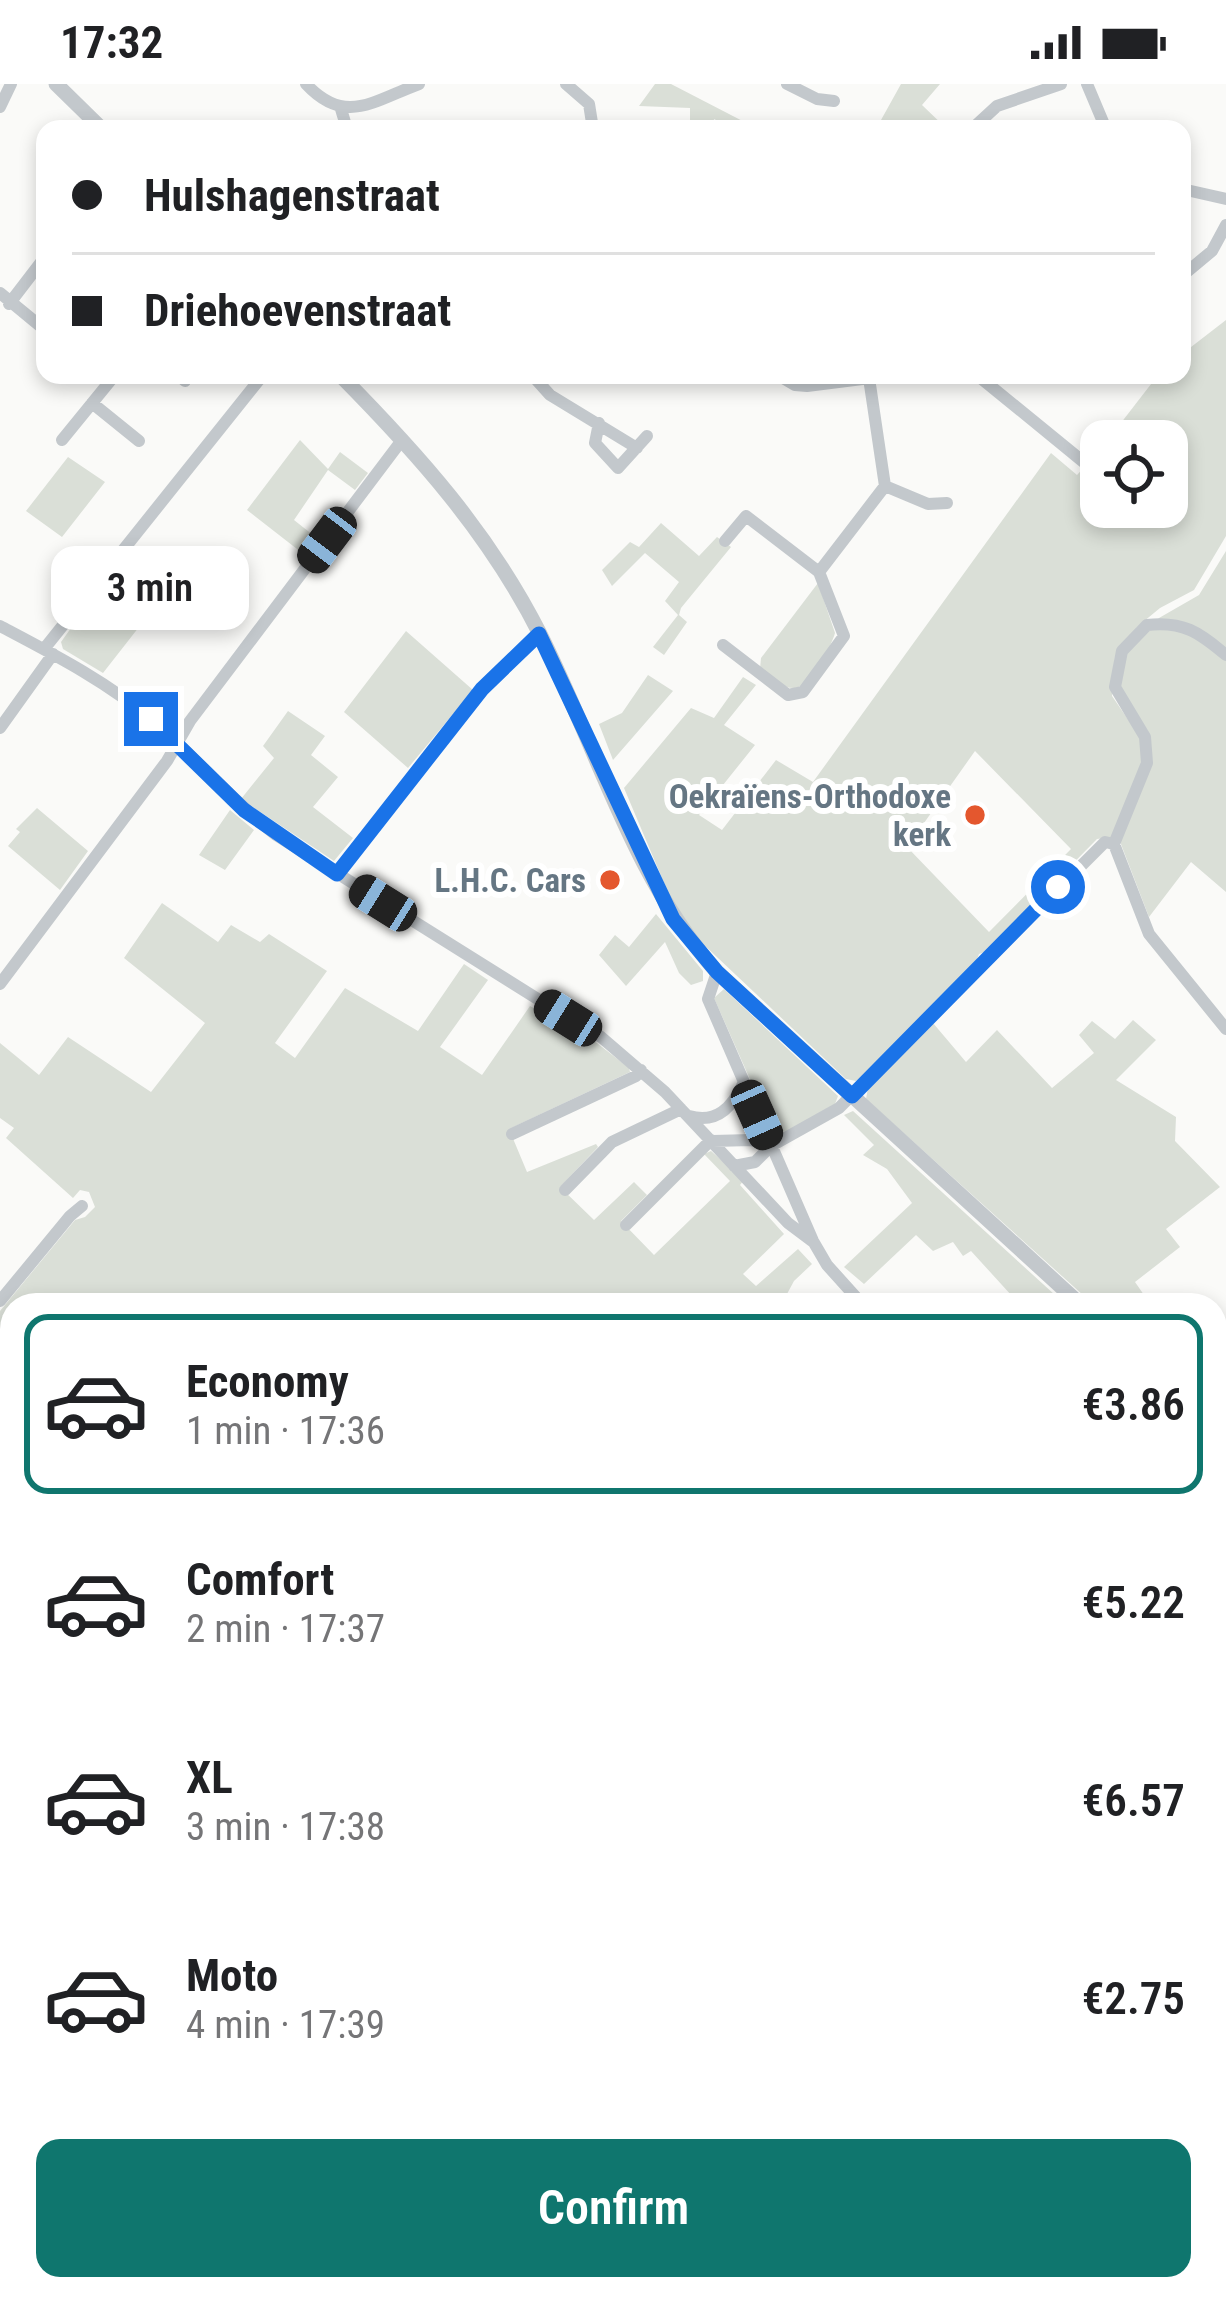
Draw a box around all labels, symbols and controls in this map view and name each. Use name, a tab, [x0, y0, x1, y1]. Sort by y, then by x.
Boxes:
text: 17:32	[60, 16, 163, 69]
text: Hulshagenstraat	[144, 169, 440, 222]
text: Driehoevenstraat	[144, 284, 451, 337]
map controls	[1080, 420, 1188, 528]
button: locate	[1080, 420, 1188, 528]
car	[291, 500, 363, 580]
callout: 3 min	[52, 545, 250, 629]
text: 3 min	[107, 565, 193, 611]
route end	[124, 692, 178, 746]
place label: Oekraïens-Orthodoxe kerk	[669, 777, 951, 854]
marker: Oekraïens-Orthodoxe kerk	[962, 802, 988, 828]
route start	[1031, 860, 1085, 914]
place label: L.H.C. Cars	[435, 861, 586, 900]
marker: L.H.C. Cars	[597, 867, 623, 893]
car	[343, 869, 423, 937]
car	[528, 984, 608, 1052]
car	[726, 1075, 788, 1155]
icon: car	[42, 1350, 150, 1458]
text: Economy	[186, 1355, 349, 1408]
text: €3.86	[1082, 1378, 1185, 1431]
text: 1 min · 17:36	[186, 1408, 385, 1454]
icon: car	[42, 1548, 150, 1656]
text: Comfort	[186, 1553, 334, 1606]
text: €5.22	[1082, 1576, 1185, 1629]
text: 2 min · 17:37	[186, 1606, 385, 1652]
icon: car	[42, 1746, 150, 1854]
text: XL	[186, 1751, 233, 1804]
text: €6.57	[1082, 1774, 1185, 1827]
text: 3 min · 17:38	[186, 1804, 385, 1850]
icon: car	[42, 1944, 150, 2052]
text: Moto	[186, 1949, 278, 2002]
text: €2.75	[1082, 1972, 1185, 2025]
text: 4 min · 17:39	[186, 2002, 385, 2048]
button: Confirm	[36, 2139, 1191, 2277]

